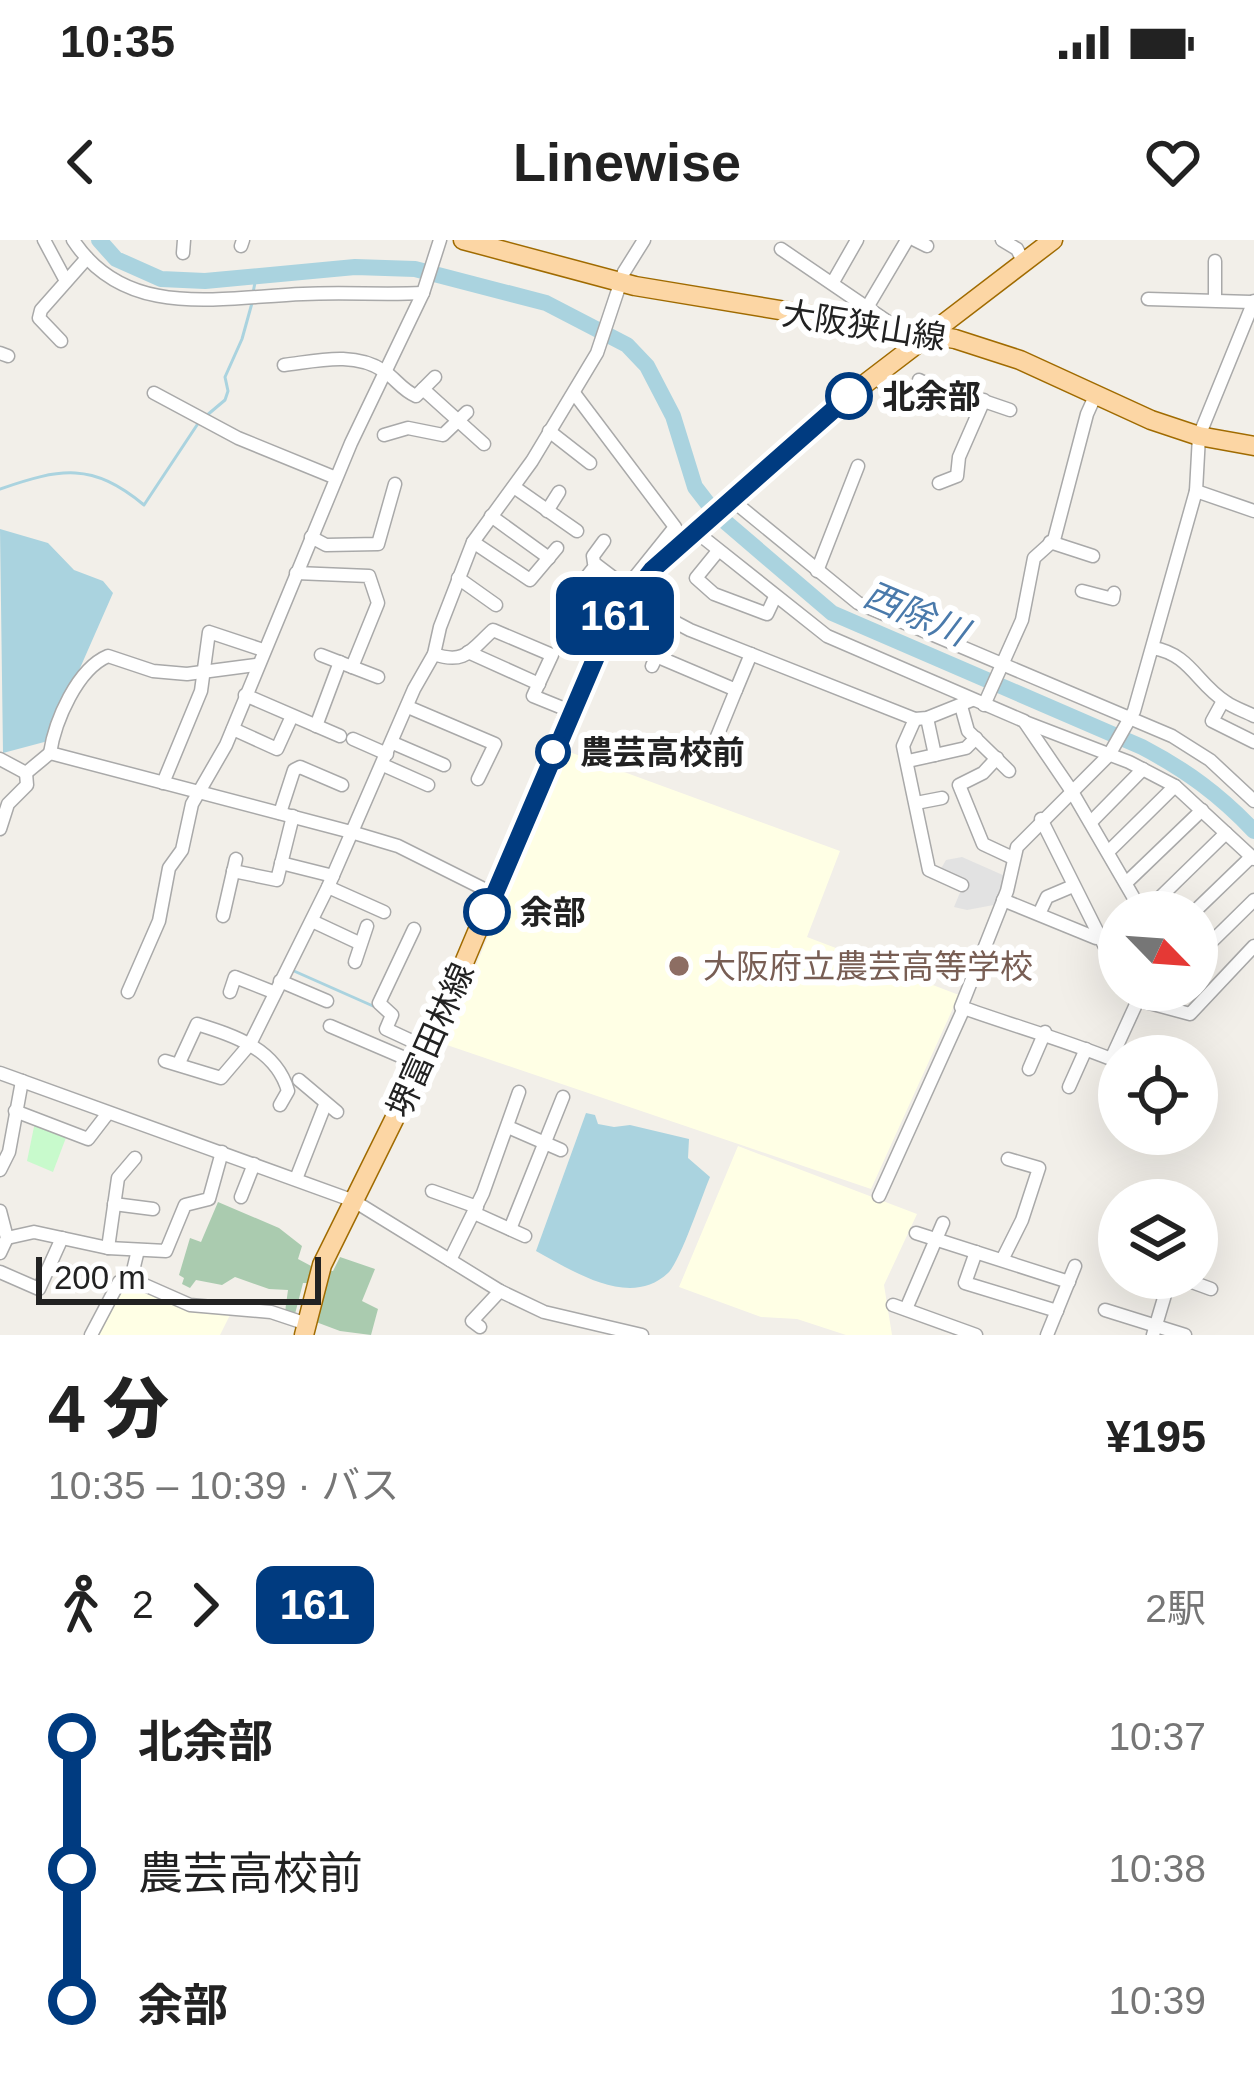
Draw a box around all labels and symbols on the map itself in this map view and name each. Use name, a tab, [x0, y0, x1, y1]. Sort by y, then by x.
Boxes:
street label: 大阪狭山線	[780, 294, 948, 357]
marker: 北余部	[827, 374, 871, 418]
place label: 北余部	[882, 378, 981, 415]
water label: 西除川	[858, 573, 977, 655]
line badge: 161	[546, 577, 684, 655]
place label: 農芸高校前	[580, 734, 745, 771]
marker: 農芸高校前	[537, 736, 569, 768]
marker: 余部	[465, 890, 509, 934]
north arrow	[1098, 891, 1218, 1011]
place label: 余部	[520, 894, 586, 931]
place label: 大阪府立農芸高等学校	[703, 948, 1033, 985]
marker: 大阪府立農芸高等学校	[666, 953, 692, 979]
street label: 堺富田林線	[380, 957, 481, 1123]
scale bar	[36, 1251, 321, 1304]

